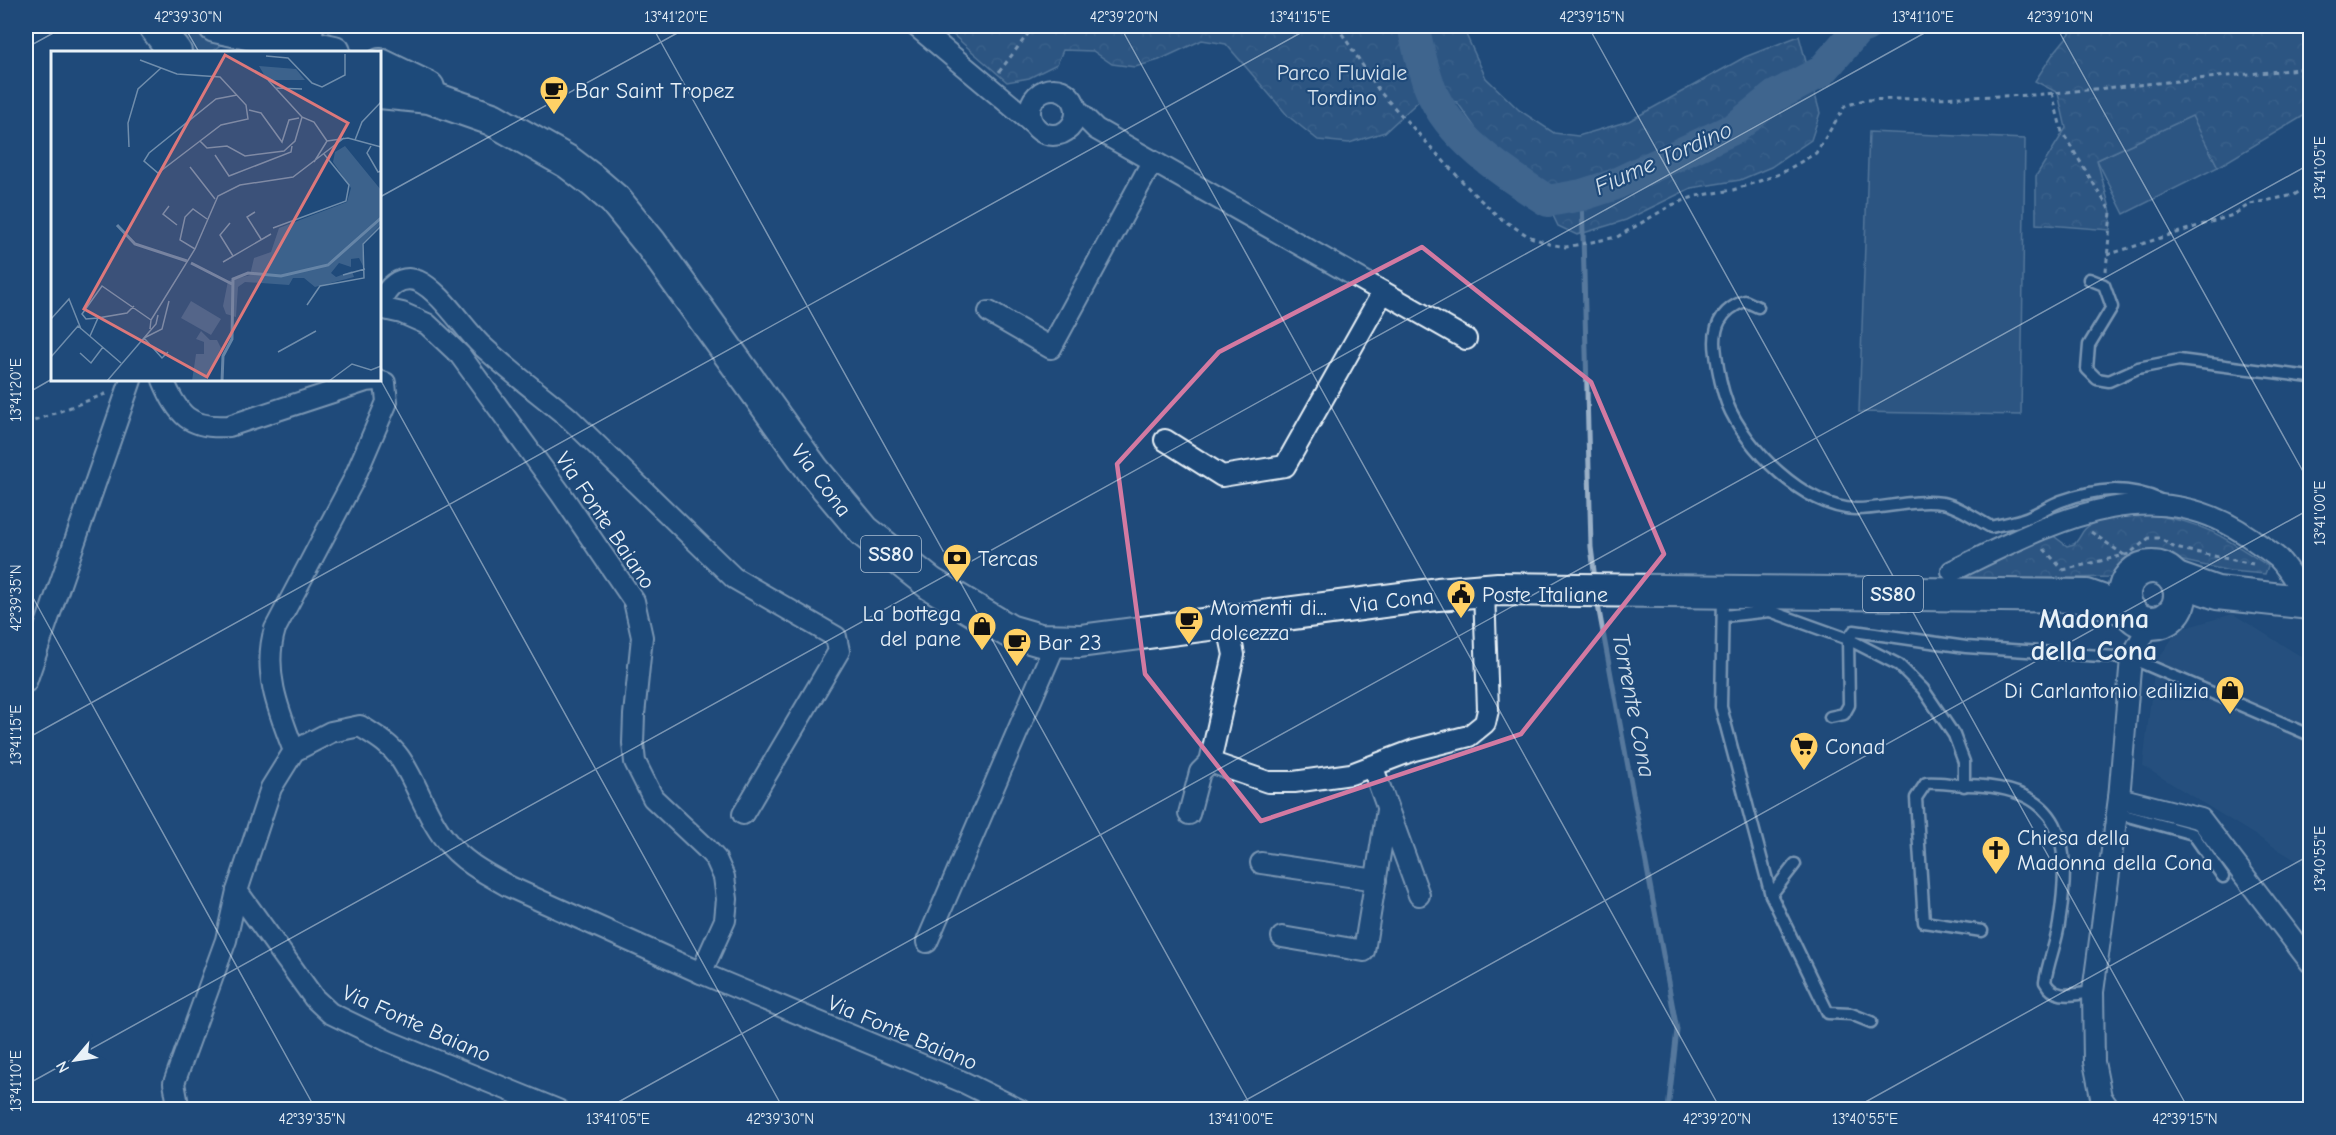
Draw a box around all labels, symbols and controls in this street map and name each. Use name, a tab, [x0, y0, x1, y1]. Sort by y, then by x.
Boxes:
text: 42°39'30"N	[154, 8, 222, 26]
text: 13°41'20"E	[644, 8, 708, 26]
text: 42°39'20"N	[1090, 8, 1158, 26]
text: 13°41'15"E	[1270, 8, 1330, 26]
text: 42°39'15"N	[1559, 8, 1625, 26]
text: 13°41'10"E	[1892, 8, 1954, 26]
text: 42°39'10"N	[2027, 8, 2093, 26]
inset map	[51, 51, 381, 381]
park label: Parco Fluviale Tordino	[1277, 60, 1407, 111]
cafe icon: Bar Saint Tropez	[538, 74, 570, 116]
place label: Bar Saint Tropez	[575, 78, 735, 104]
water label: Fiume Tordino	[1590, 115, 1736, 201]
text: 13°41'05"E	[2311, 136, 2329, 200]
text: 13°41'20"E	[7, 358, 25, 422]
street label: Via Cona	[785, 439, 857, 522]
street label: Via Fonte Baiano	[550, 447, 661, 594]
text: 13°41'00"E	[2311, 481, 2329, 545]
road number: SS80	[861, 536, 921, 572]
bank icon: Tercas	[941, 542, 973, 584]
place label: Tercas	[978, 546, 1038, 572]
text: 42°39'35"N	[7, 564, 25, 632]
road number: SS80	[1863, 576, 1923, 612]
public building icon: Poste Italiane	[1445, 578, 1477, 620]
place label: Poste Italiane	[1482, 582, 1608, 608]
street label: Via Cona	[1349, 583, 1435, 619]
place label: Momenti di... dolcezza	[1210, 595, 1327, 646]
place label: La bottega del pane	[862, 601, 961, 652]
district label: Madonna della Cona	[2031, 603, 2157, 667]
cafe icon: Momenti di... dolcezza	[1173, 604, 1205, 646]
shop icon: La bottega del pane	[966, 610, 998, 652]
cafe icon: Bar 23	[1001, 626, 1033, 668]
place label: Bar 23	[1038, 630, 1102, 656]
water label: Torrente Cona	[1606, 630, 1662, 780]
shop icon: Di Carlantonio edilizia	[2214, 674, 2246, 716]
place label: Di Carlantonio edilizia	[2004, 678, 2209, 704]
text: 13°41'15"E	[7, 705, 25, 765]
supermarket icon: Conad	[1788, 730, 1820, 772]
place label: Conad	[1825, 734, 1885, 760]
place label: Chiesa della Madonna della Cona	[2017, 825, 2213, 876]
text: 13°40'55"E	[2311, 826, 2329, 892]
church icon: Chiesa della Madonna della Cona	[1980, 834, 2012, 876]
street label: Via Fonte Baiano	[338, 980, 495, 1068]
street label: Via Fonte Baiano	[824, 990, 981, 1076]
north arrow	[45, 1030, 105, 1090]
text: 13°41'10"E	[7, 1050, 25, 1112]
text: N	[52, 1058, 73, 1076]
text: 42°39'35"N	[278, 1110, 346, 1128]
text: 13°41'05"E	[586, 1110, 650, 1128]
text: 42°39'30"N	[746, 1110, 814, 1128]
text: 13°41'00"E	[1209, 1110, 1273, 1128]
text: 42°39'20"N	[1683, 1110, 1751, 1128]
text: 13°40'55"E	[1832, 1110, 1898, 1128]
text: 42°39'15"N	[2152, 1110, 2218, 1128]

